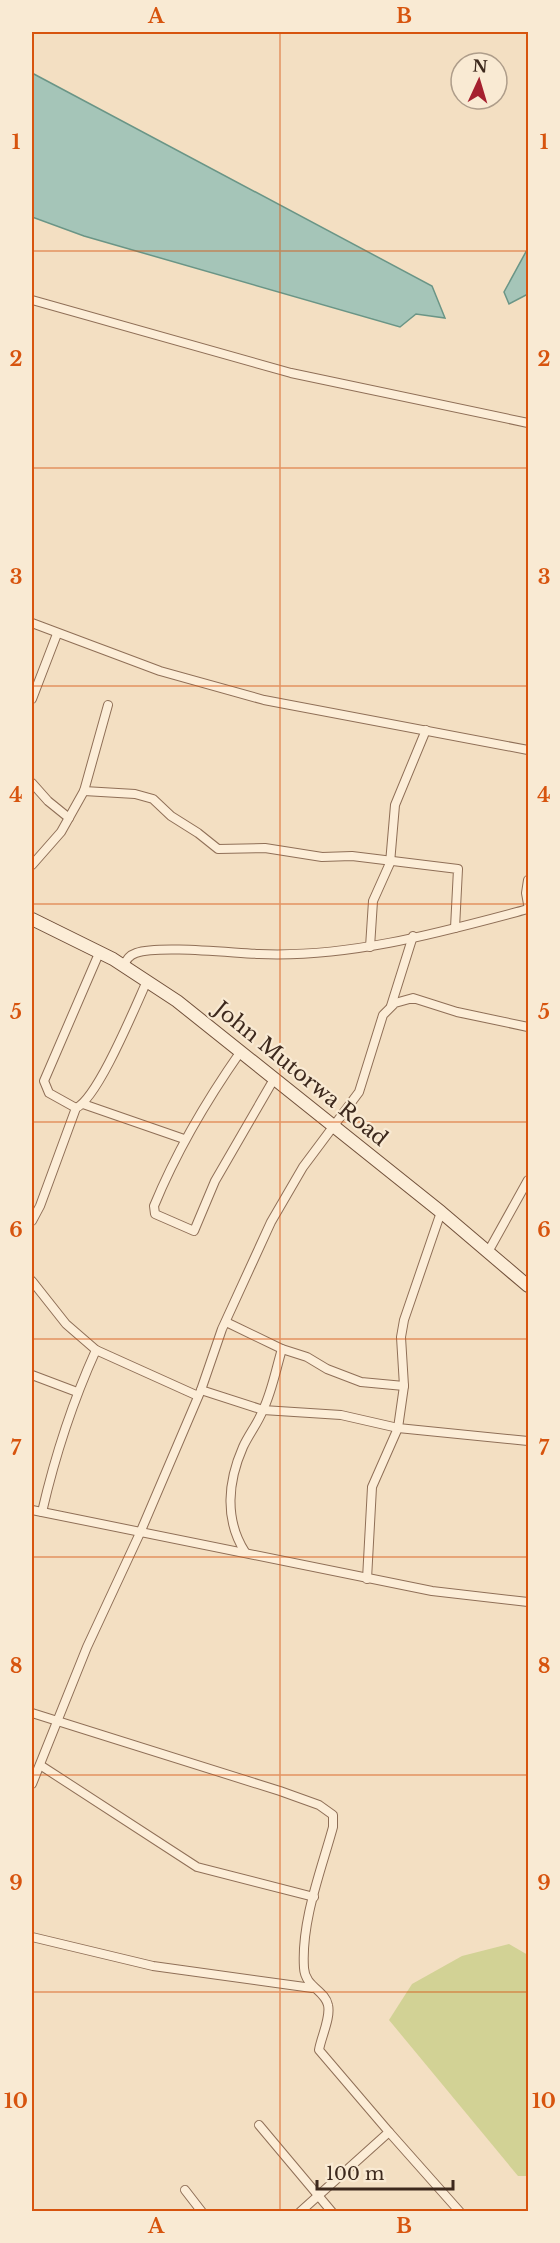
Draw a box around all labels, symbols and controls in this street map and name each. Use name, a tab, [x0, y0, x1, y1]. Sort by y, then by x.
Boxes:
text: A	[147, 4, 165, 28]
text: B	[396, 4, 412, 28]
north arrow	[449, 51, 509, 111]
text: N	[472, 56, 488, 77]
text: 1	[12, 130, 21, 154]
text: 1	[540, 130, 549, 154]
text: 2	[9, 347, 23, 371]
text: 2	[537, 347, 551, 371]
text: 3	[10, 565, 22, 589]
text: 3	[538, 565, 550, 589]
text: 4	[9, 783, 23, 807]
text: 4	[537, 783, 551, 807]
street label: John Mutorwa Road	[207, 994, 393, 1152]
text: 5	[10, 1000, 22, 1024]
text: 5	[538, 1000, 550, 1024]
text: 6	[9, 1218, 23, 1242]
text: 6	[537, 1218, 551, 1242]
text: 7	[11, 1436, 22, 1460]
text: 7	[539, 1436, 550, 1460]
text: 8	[10, 1654, 22, 1678]
text: 8	[538, 1654, 550, 1678]
text: 9	[9, 1871, 23, 1895]
text: 9	[537, 1871, 551, 1895]
text: 10	[4, 2089, 28, 2113]
text: 10	[532, 2089, 556, 2113]
scale bar	[317, 2153, 454, 2191]
text: 100 m	[326, 2163, 384, 2185]
text: A	[147, 2214, 165, 2238]
text: B	[396, 2214, 412, 2238]

